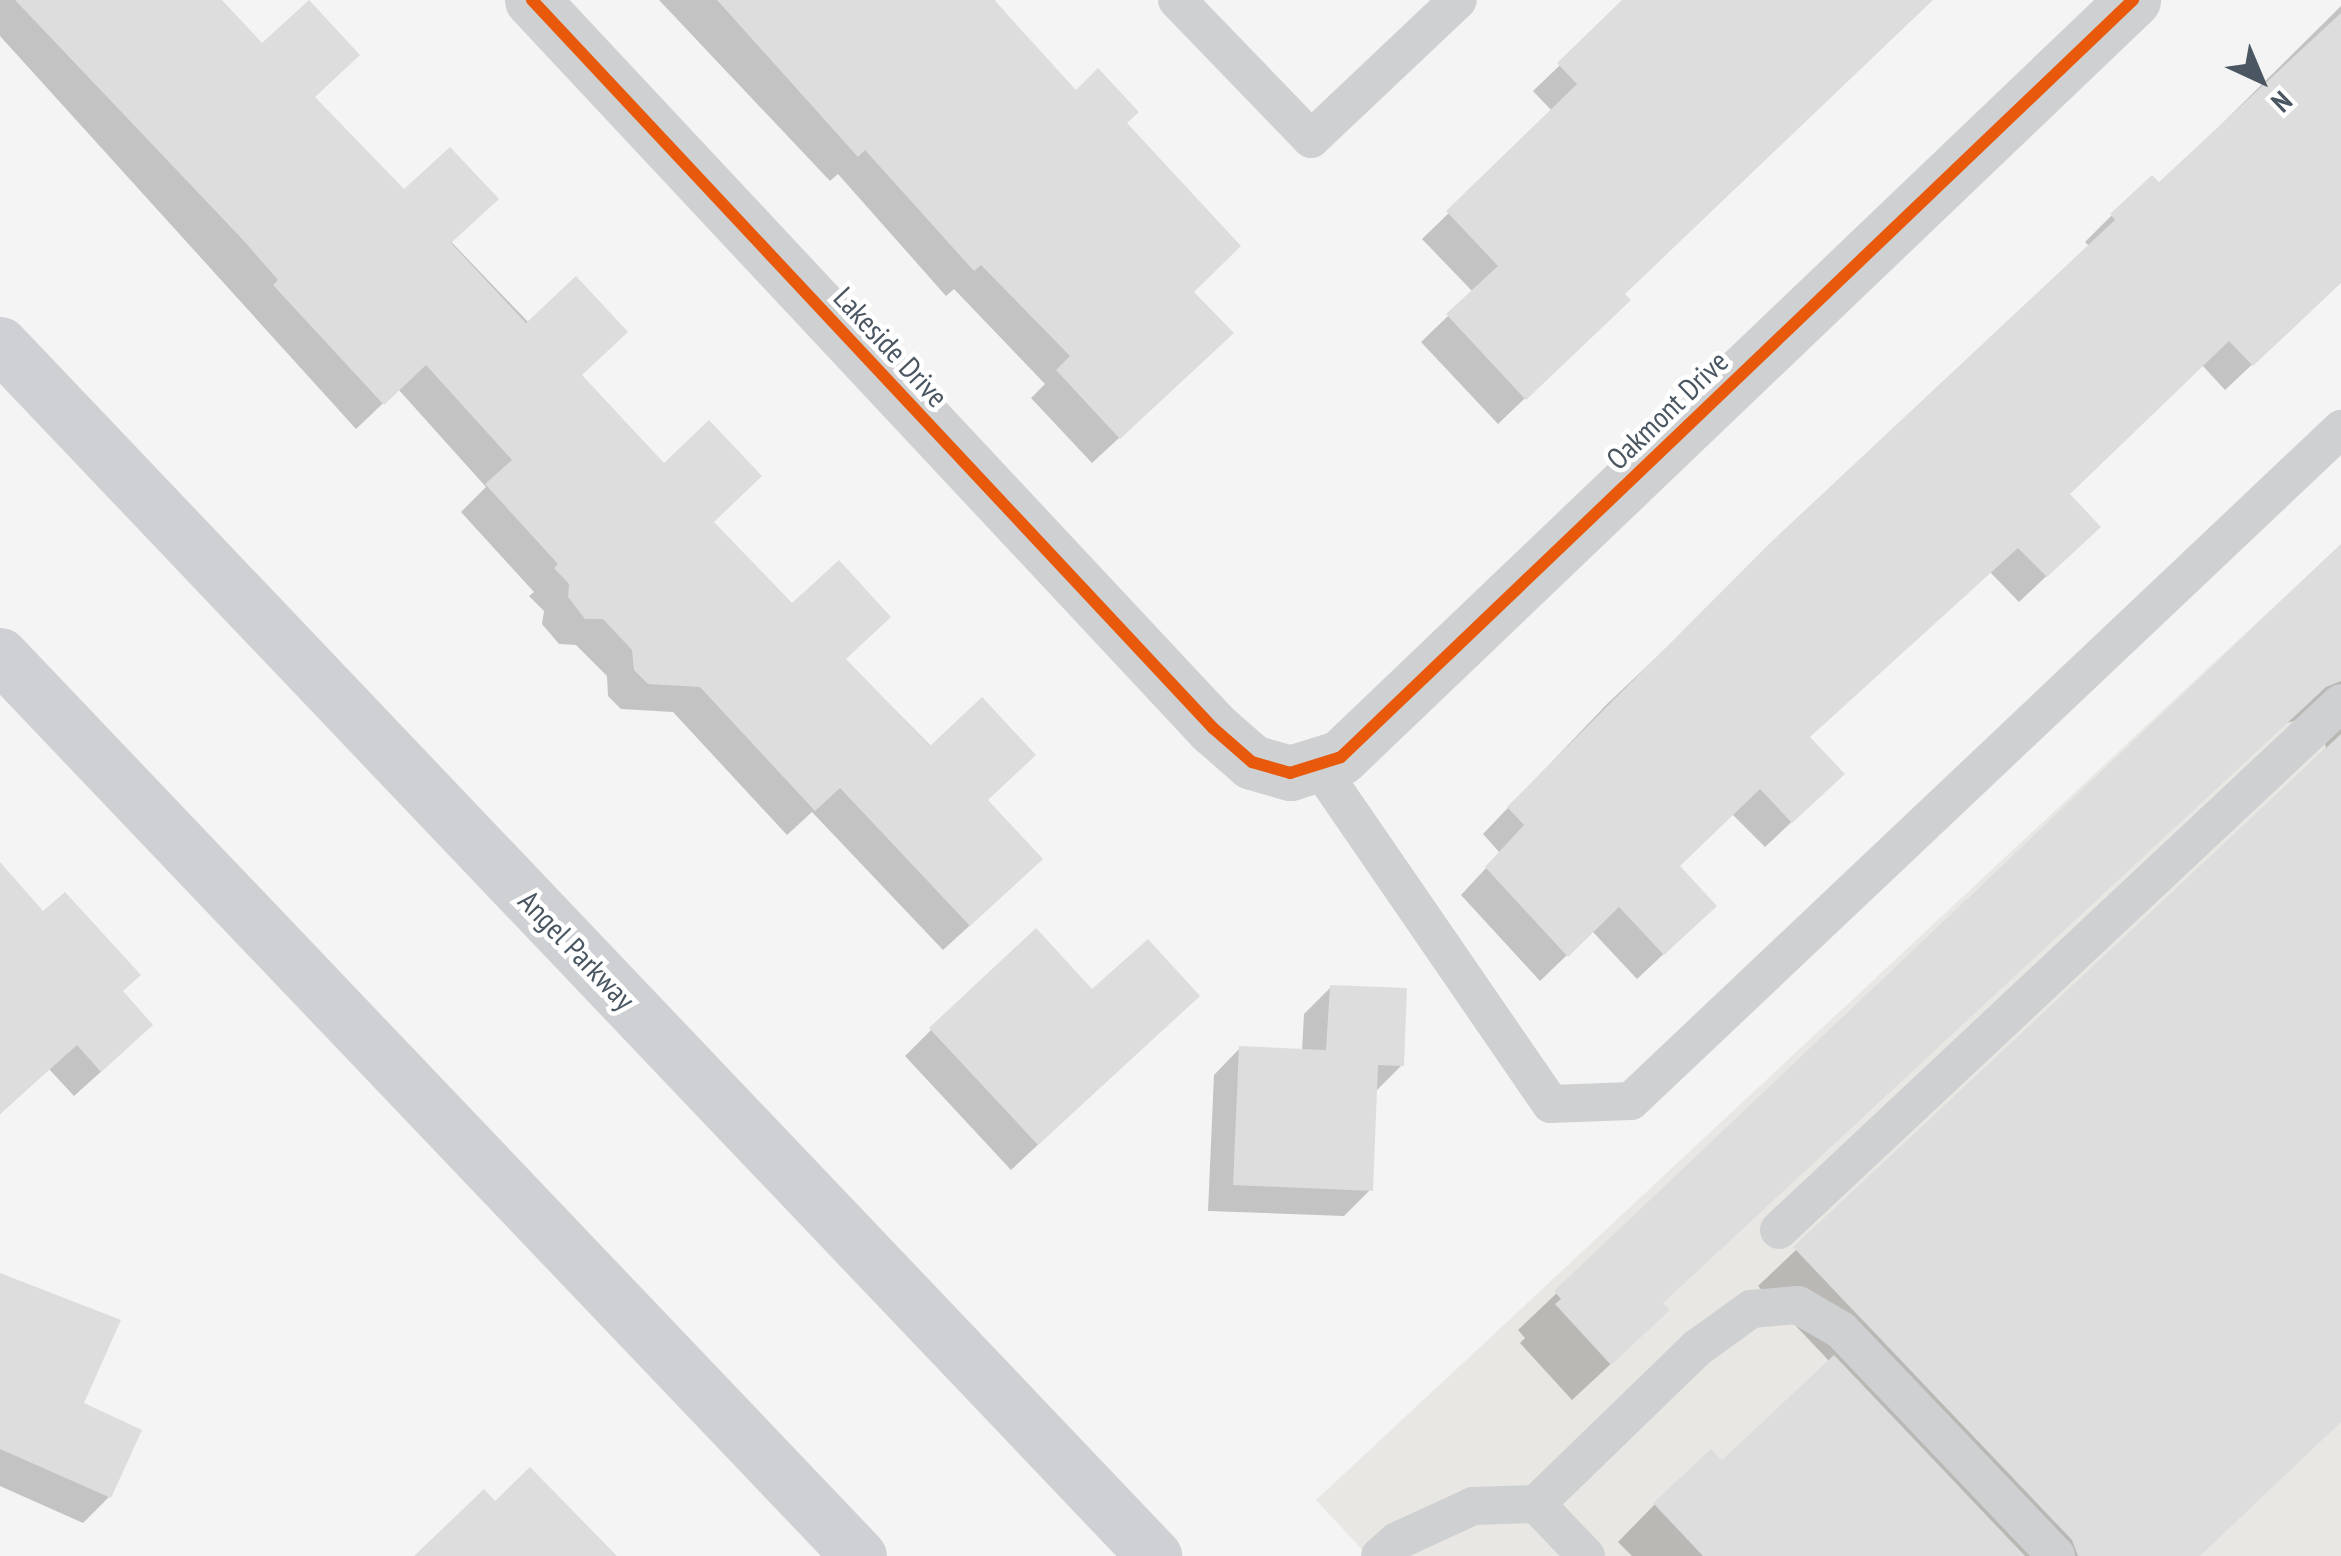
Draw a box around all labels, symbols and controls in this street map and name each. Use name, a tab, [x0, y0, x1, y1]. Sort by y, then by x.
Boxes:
north arrow	[2211, 30, 2311, 130]
text: N	[2264, 83, 2300, 121]
street label: Lakeside Drive	[826, 280, 956, 414]
street label: Oakmont Drive	[1599, 343, 1735, 477]
street label: Angel Parkway	[511, 883, 643, 1017]

